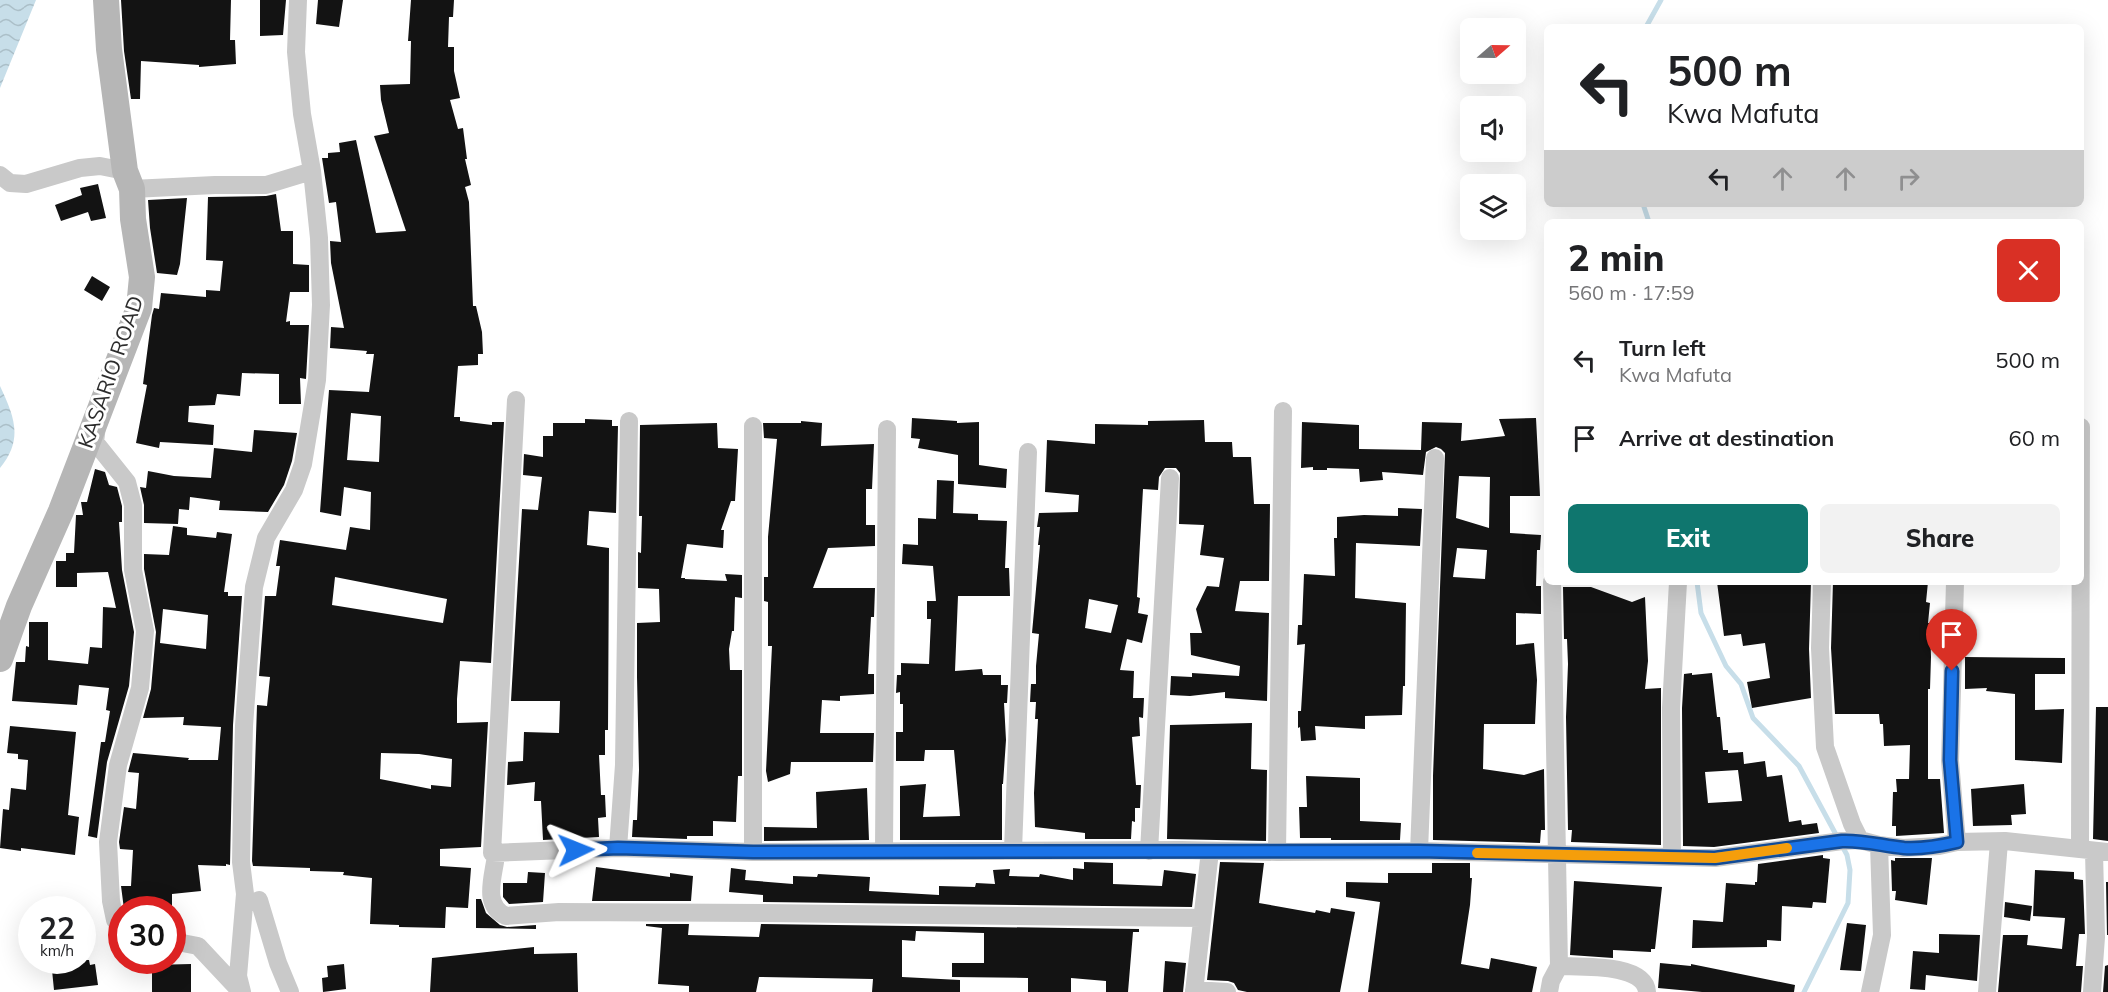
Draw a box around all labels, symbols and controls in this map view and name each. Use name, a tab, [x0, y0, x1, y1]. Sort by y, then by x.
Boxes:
north arrow	[1460, 18, 1526, 84]
map controls	[1460, 18, 1526, 240]
text: 500 m	[1667, 44, 1792, 97]
icon: left	[1568, 48, 1646, 126]
button: sound	[1460, 96, 1526, 162]
text: Kwa Mafuta	[1667, 96, 1820, 130]
icon: left	[1703, 162, 1736, 195]
icon: ahead	[1766, 162, 1799, 195]
icon: ahead	[1829, 162, 1862, 195]
icon: right	[1892, 162, 1925, 195]
button: layers	[1460, 174, 1526, 240]
text: 2 min	[1568, 235, 1664, 280]
button: close	[1997, 239, 2060, 302]
text: 560 m · 17:59	[1568, 280, 1694, 305]
street label: KASARIO ROAD	[72, 292, 148, 451]
text: Turn left	[1619, 334, 1706, 362]
icon: left	[1568, 344, 1601, 377]
text: 500 m	[1995, 346, 2060, 374]
text: Kwa Mafuta	[1619, 362, 1732, 387]
icon: arrive	[1568, 422, 1601, 455]
text: Arrive at destination	[1619, 424, 1834, 452]
text: 60 m	[2009, 424, 2060, 452]
button: Exit	[1568, 504, 1808, 573]
button: Share	[1820, 504, 2060, 573]
pin	[1926, 609, 1977, 671]
icon: arrive	[1935, 618, 1968, 651]
position arrow	[544, 818, 608, 882]
speed limit sign: 30	[108, 896, 186, 974]
text: 22	[39, 909, 75, 947]
text: km/h	[40, 941, 74, 960]

